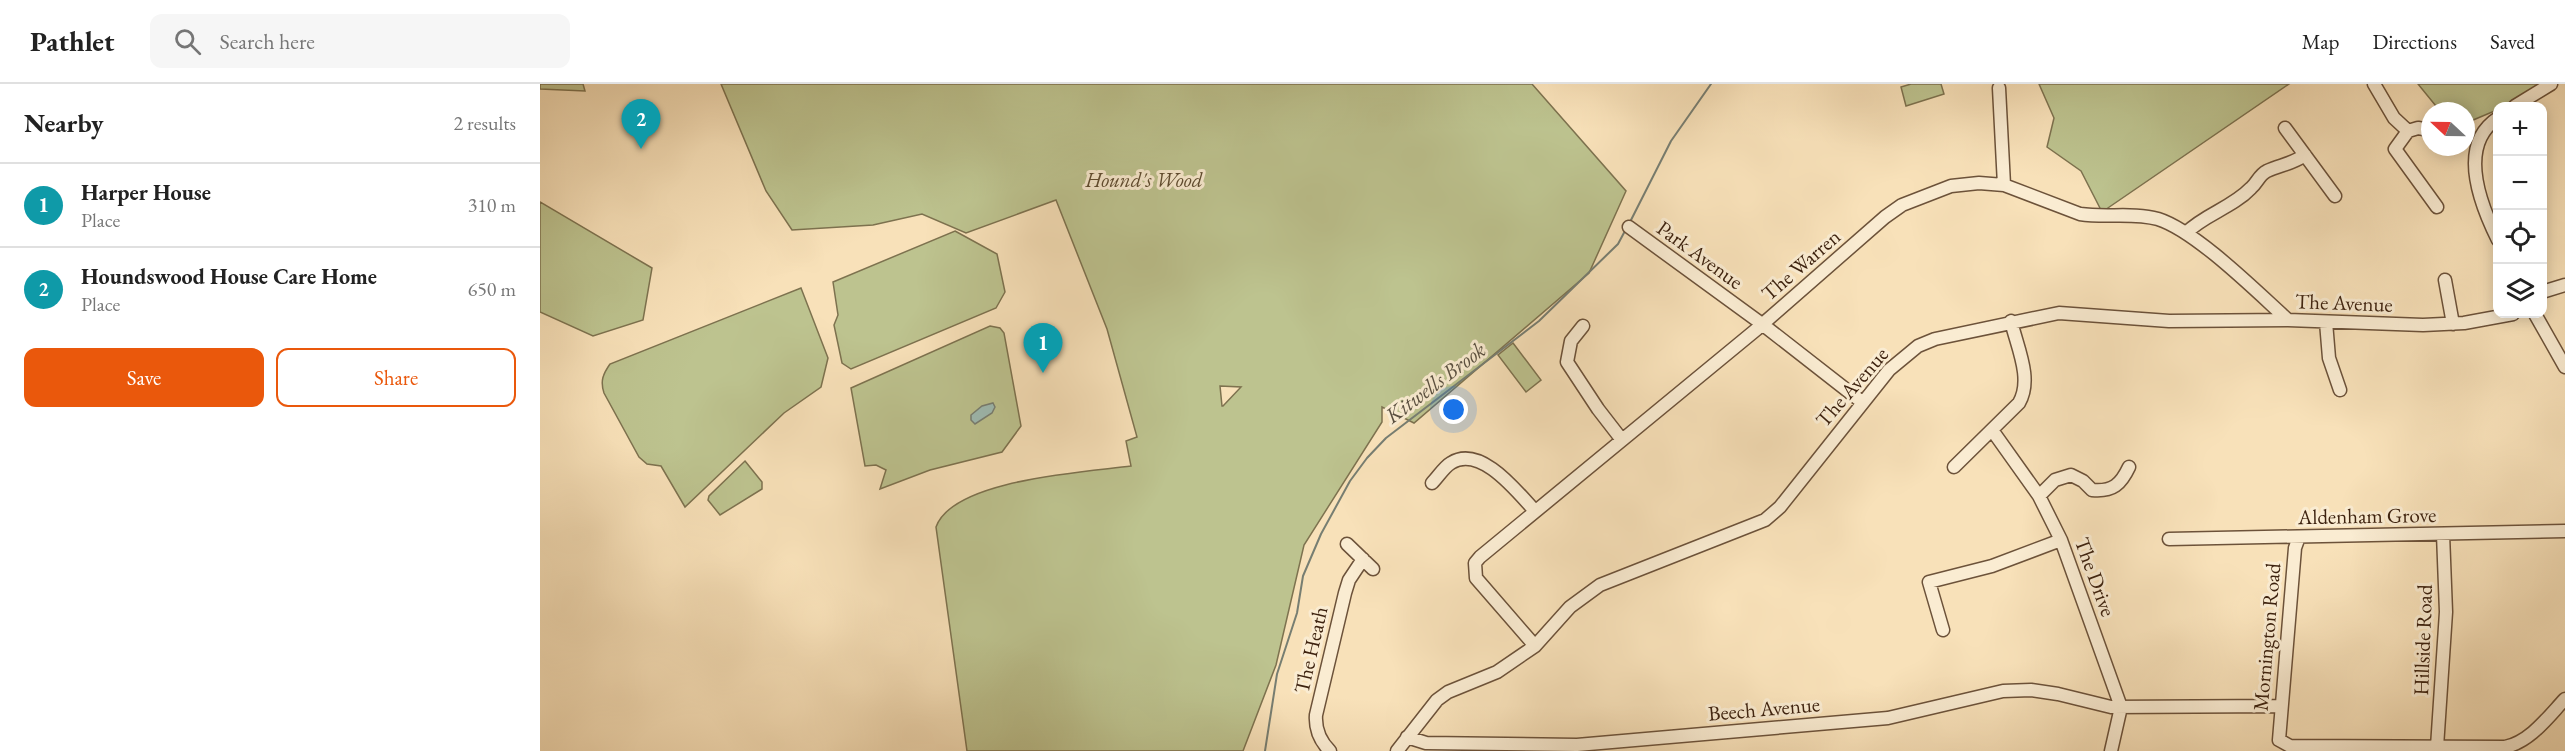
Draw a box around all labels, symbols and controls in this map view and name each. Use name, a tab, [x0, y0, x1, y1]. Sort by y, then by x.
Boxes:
search box	[150, 14, 570, 68]
text: Pathlet	[30, 23, 114, 59]
icon: search	[171, 25, 204, 58]
text: Search here	[219, 27, 315, 56]
text: Map	[2302, 28, 2339, 55]
text: Directions	[2372, 28, 2457, 55]
text: Saved	[2490, 28, 2535, 55]
pin: 2	[622, 100, 660, 149]
north arrow	[2421, 102, 2475, 156]
map controls	[2493, 102, 2547, 318]
button: +	[2493, 102, 2547, 156]
text: Nearby	[24, 106, 104, 140]
text: 2 results	[453, 110, 516, 136]
button: −	[2493, 156, 2547, 210]
park label: Hound's Wood	[1084, 166, 1203, 193]
text: Harper House	[81, 178, 211, 207]
text: 1	[38, 192, 49, 218]
text: 310 m	[468, 192, 516, 218]
text: Place	[81, 207, 120, 233]
button: locate	[2493, 210, 2547, 264]
street label: Park Avenue	[1652, 214, 1749, 295]
street label: The Warren	[1756, 223, 1846, 306]
text: Houndswood House Care Home	[81, 262, 377, 291]
button: layers	[2493, 264, 2547, 318]
text: 2	[38, 276, 49, 302]
text: 650 m	[468, 276, 516, 302]
street label: The Avenue	[2295, 287, 2393, 318]
text: Place	[81, 291, 120, 317]
pin: 1	[1024, 324, 1062, 373]
water label: Kitwells Brook	[1378, 335, 1491, 430]
street label: The Avenue	[1809, 341, 1894, 432]
button: Save	[24, 348, 264, 407]
button: Share	[276, 348, 516, 407]
your location	[1439, 395, 1468, 424]
street label: Aldenham Grove	[2297, 501, 2436, 530]
street label: The Drive	[2069, 534, 2122, 620]
street label: Mornington Road	[2247, 561, 2286, 712]
street label: Hillside Road	[2407, 584, 2438, 696]
street label: The Heath	[1287, 604, 1334, 696]
street label: Beech Avenue	[1707, 690, 1821, 727]

